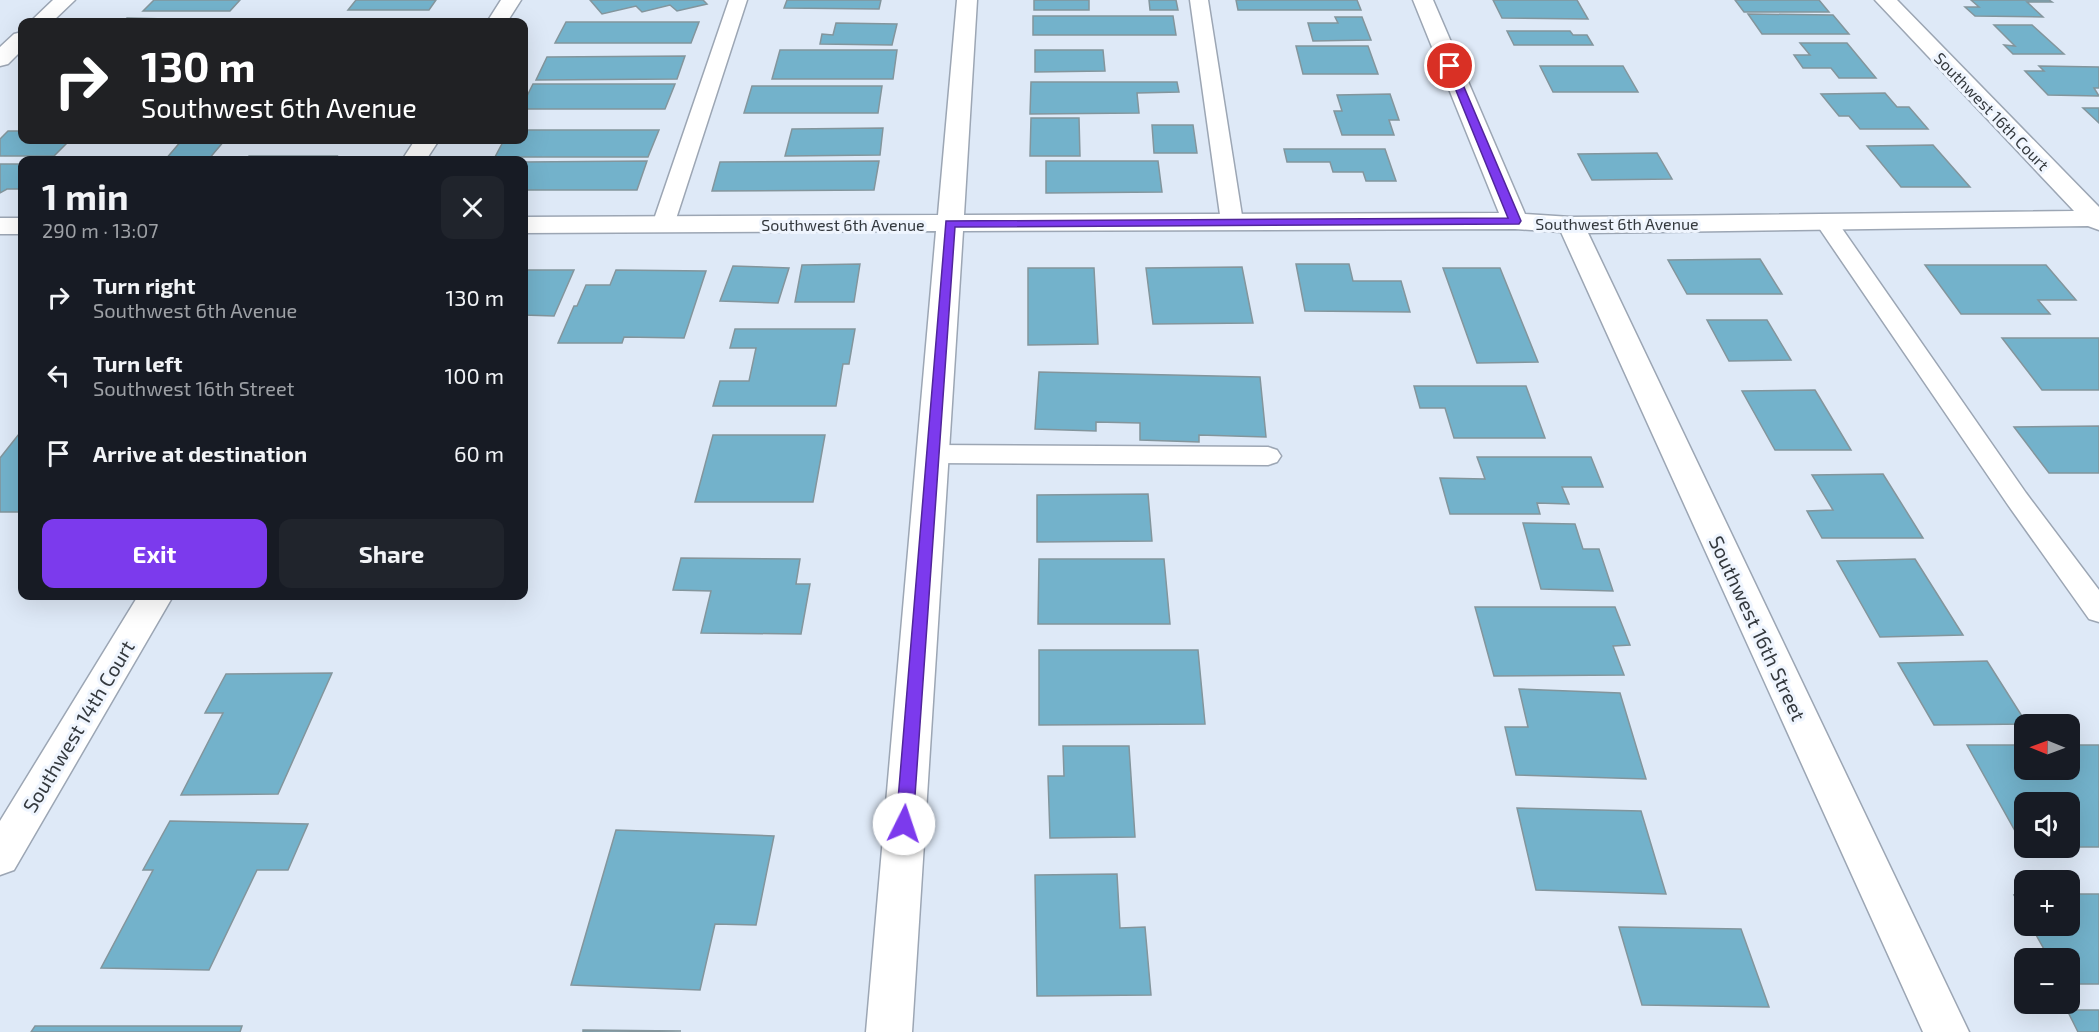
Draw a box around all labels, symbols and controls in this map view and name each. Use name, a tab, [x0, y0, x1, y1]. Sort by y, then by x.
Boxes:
text: 130 m	[141, 40, 256, 90]
pin	[1424, 40, 1475, 91]
icon: right	[42, 42, 120, 120]
street label: Southwest 16th Court	[1931, 48, 2053, 174]
icon: arrive	[1433, 49, 1466, 82]
text: Southwest 6th Avenue	[141, 91, 417, 123]
text: 1 min	[42, 174, 129, 217]
button: close	[441, 176, 504, 239]
street label: Southwest 6th Avenue	[1535, 214, 1699, 233]
street label: Southwest 6th Avenue	[761, 215, 925, 234]
text: 290 m · 13:07	[42, 218, 158, 242]
text: Turn right	[93, 272, 195, 298]
icon: right	[42, 281, 75, 314]
text: 130 m	[446, 284, 504, 310]
text: Southwest 6th Avenue	[93, 298, 297, 322]
text: Turn left	[93, 350, 182, 376]
icon: left	[42, 359, 75, 392]
text: 100 m	[445, 362, 504, 388]
text: Southwest 16th Street	[93, 376, 294, 400]
icon: arrive	[42, 437, 75, 470]
text: Arrive at destination	[93, 440, 307, 466]
text: 60 m	[454, 440, 504, 466]
button: Exit	[42, 519, 267, 588]
button: Share	[279, 519, 504, 588]
street label: Southwest 16th Street	[1705, 532, 1812, 725]
street label: Southwest 14th Court	[17, 635, 139, 816]
north arrow	[2014, 714, 2080, 780]
map controls	[2014, 714, 2080, 1014]
position arrow	[872, 792, 936, 856]
button: sound	[2014, 792, 2080, 858]
button: +	[2014, 870, 2080, 936]
button: −	[2014, 948, 2080, 1014]

